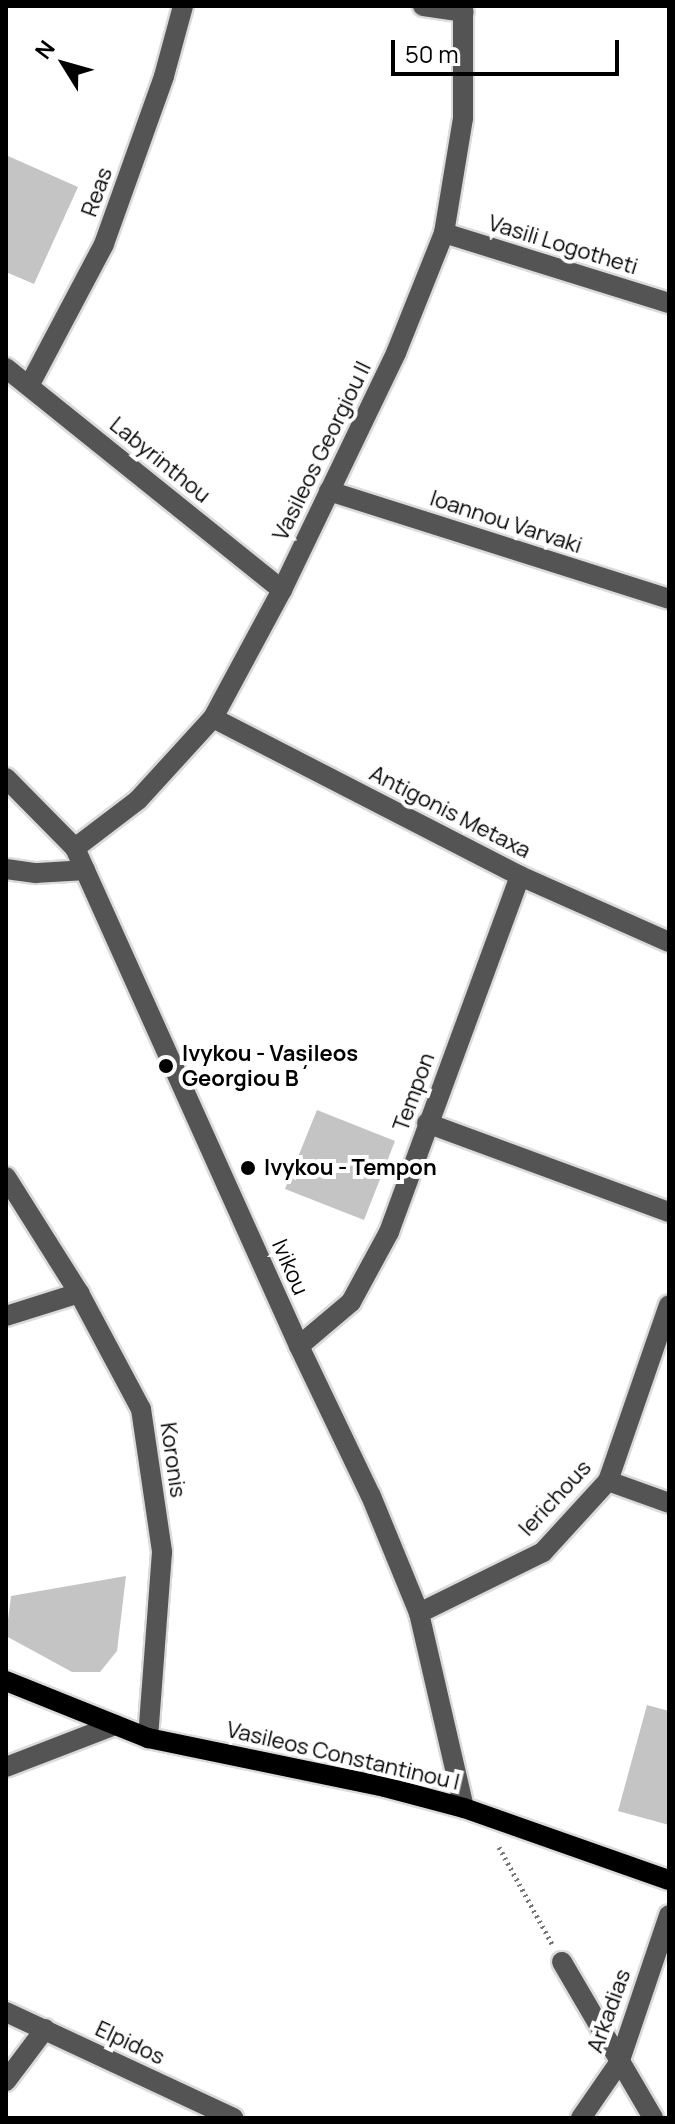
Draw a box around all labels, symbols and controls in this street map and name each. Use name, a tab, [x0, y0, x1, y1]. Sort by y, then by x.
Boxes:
north arrow	[24, 24, 104, 104]
scale bar	[395, 24, 623, 74]
text: N	[28, 34, 62, 65]
text: 50 m	[405, 37, 459, 70]
street label: Reas	[76, 164, 118, 220]
street label: Vasili Logotheti	[485, 210, 641, 280]
street label: Vasileos Georgiou II	[267, 357, 377, 545]
street label: Labyrinthou	[104, 411, 216, 509]
street label: Ioannou Varvaki	[427, 485, 585, 559]
street label: Antigonis Metaxa	[365, 760, 535, 864]
place label: Ivykou - Vasileos Georgiou B´	[182, 1040, 358, 1092]
street label: Tempon	[388, 1049, 440, 1135]
marker: Ivykou - Vasileos Georgiou B´	[157, 1057, 175, 1075]
place label: Ivykou - Tempon	[264, 1155, 437, 1181]
marker: Ivykou - Tempon	[239, 1159, 257, 1177]
street label: Ivikou	[266, 1235, 314, 1299]
street label: Koronis	[155, 1421, 191, 1499]
street label: Ierichous	[513, 1455, 597, 1541]
street label: Vasileos Constantinou I	[224, 1716, 462, 1796]
street label: Arkadias	[582, 1966, 636, 2056]
street label: Elpidos	[91, 2016, 169, 2070]

